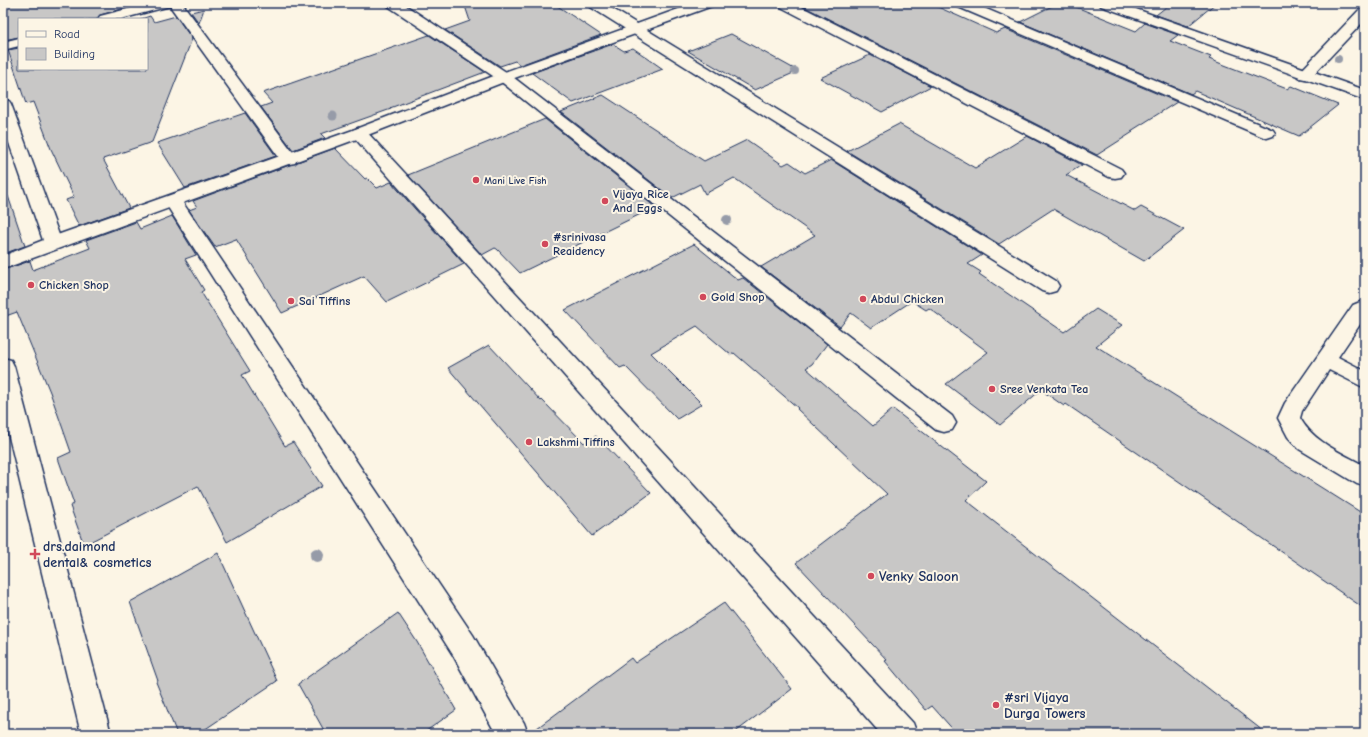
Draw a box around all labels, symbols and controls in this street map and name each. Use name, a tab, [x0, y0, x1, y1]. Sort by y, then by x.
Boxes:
legend	[18, 18, 148, 70]
text: Road	[54, 27, 80, 41]
text: Building	[54, 47, 95, 61]
marker: Mani Live Fish	[471, 175, 481, 185]
place label: Mani Live Fish	[484, 175, 546, 187]
place label: Vijaya Rice And Eggs	[613, 187, 669, 215]
marker: Vijaya Rice And Eggs	[600, 196, 610, 206]
place label: #srinivasa Reaidency	[553, 230, 606, 258]
marker: #srinivasa Reaidency	[540, 239, 550, 249]
place label: Chicken Shop	[39, 278, 109, 292]
marker: Chicken Shop	[26, 280, 36, 290]
place label: Gold Shop	[711, 290, 764, 304]
marker: Gold Shop	[698, 292, 708, 302]
place label: Abdul Chicken	[871, 292, 944, 306]
place label: Sai Tiffins	[299, 294, 350, 308]
marker: Abdul Chicken	[858, 294, 868, 304]
marker: Sai Tiffins	[286, 296, 296, 306]
place label: Sree Venkata Tea	[1000, 382, 1088, 396]
marker: Sree Venkata Tea	[987, 384, 997, 394]
place label: Lakshmi Tiffins	[537, 435, 615, 449]
marker: Lakshmi Tiffins	[524, 437, 534, 447]
place label: drs.daimond dental& cosmetics	[43, 538, 152, 571]
marker: drs.daimond dental& cosmetics	[30, 549, 40, 559]
place label: Venky Saloon	[879, 568, 959, 585]
marker: Venky Saloon	[866, 571, 876, 581]
place label: #sri Vijaya Durga Towers	[1004, 689, 1086, 722]
marker: #sri Vijaya Durga Towers	[991, 700, 1001, 710]

